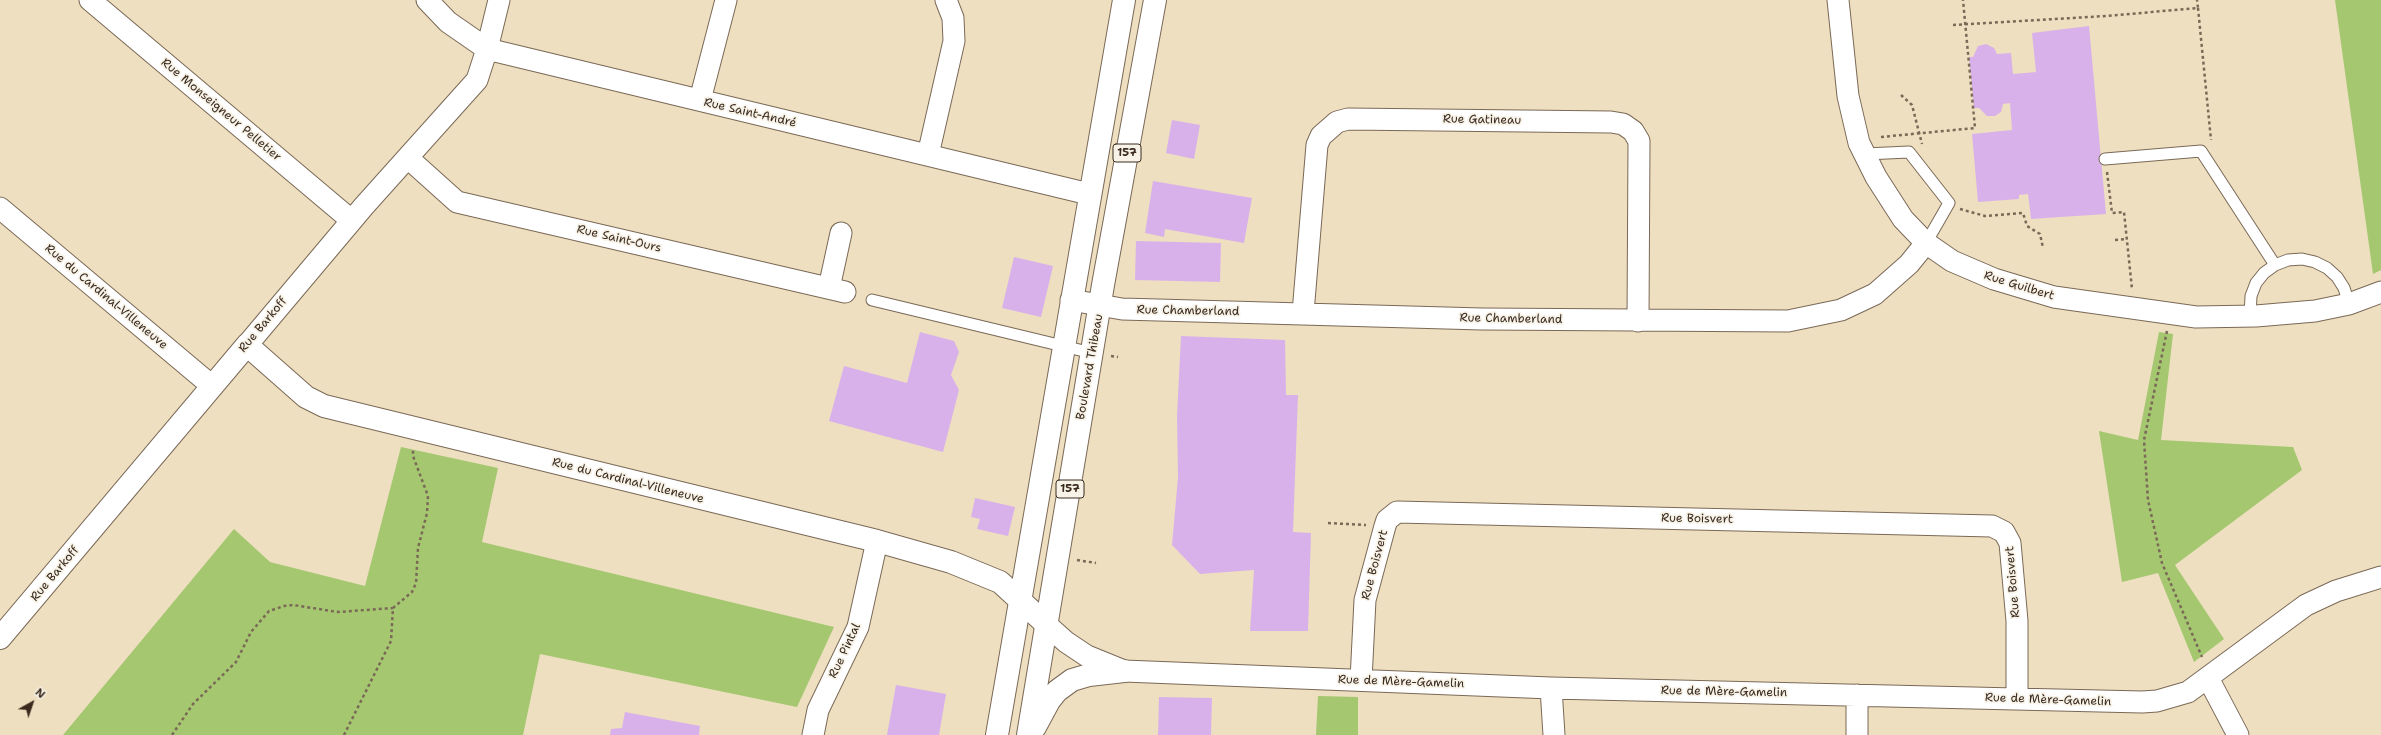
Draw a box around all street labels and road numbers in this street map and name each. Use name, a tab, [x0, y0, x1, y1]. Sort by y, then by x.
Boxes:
street label: Rue Monseigneur Pelletier	[158, 55, 284, 165]
street label: Rue Saint-André	[702, 95, 798, 131]
street label: Rue Gatineau	[1443, 112, 1521, 128]
road number: 157	[1113, 144, 1141, 162]
street label: Rue Saint-Ours	[575, 222, 663, 256]
street label: Rue du Cardinal-Villeneuve	[42, 241, 170, 353]
street label: Rue Guilbert	[1982, 268, 2056, 304]
street label: Rue Barkoff	[236, 294, 290, 356]
street label: Rue Chamberland	[1136, 303, 1240, 319]
street label: Rue Chamberland	[1459, 311, 1563, 327]
street label: Boulevard Thibeau	[1074, 313, 1106, 421]
street label: Rue du Cardinal-Villeneuve	[551, 455, 705, 507]
road number: 157	[1056, 480, 1084, 498]
street label: Rue Boisvert	[1661, 511, 1733, 527]
street label: Rue Boisvert	[1359, 528, 1391, 602]
street label: Rue Barkoff	[28, 543, 82, 605]
street label: Rue Boisvert	[2003, 545, 2023, 619]
street label: Rue Pintal	[826, 621, 864, 681]
street label: Rue de Mère-Gamelin	[1338, 673, 1464, 691]
street label: Rue de Mère-Gamelin	[1661, 684, 1787, 700]
street label: Rue de Mère-Gamelin	[1985, 691, 2111, 709]

